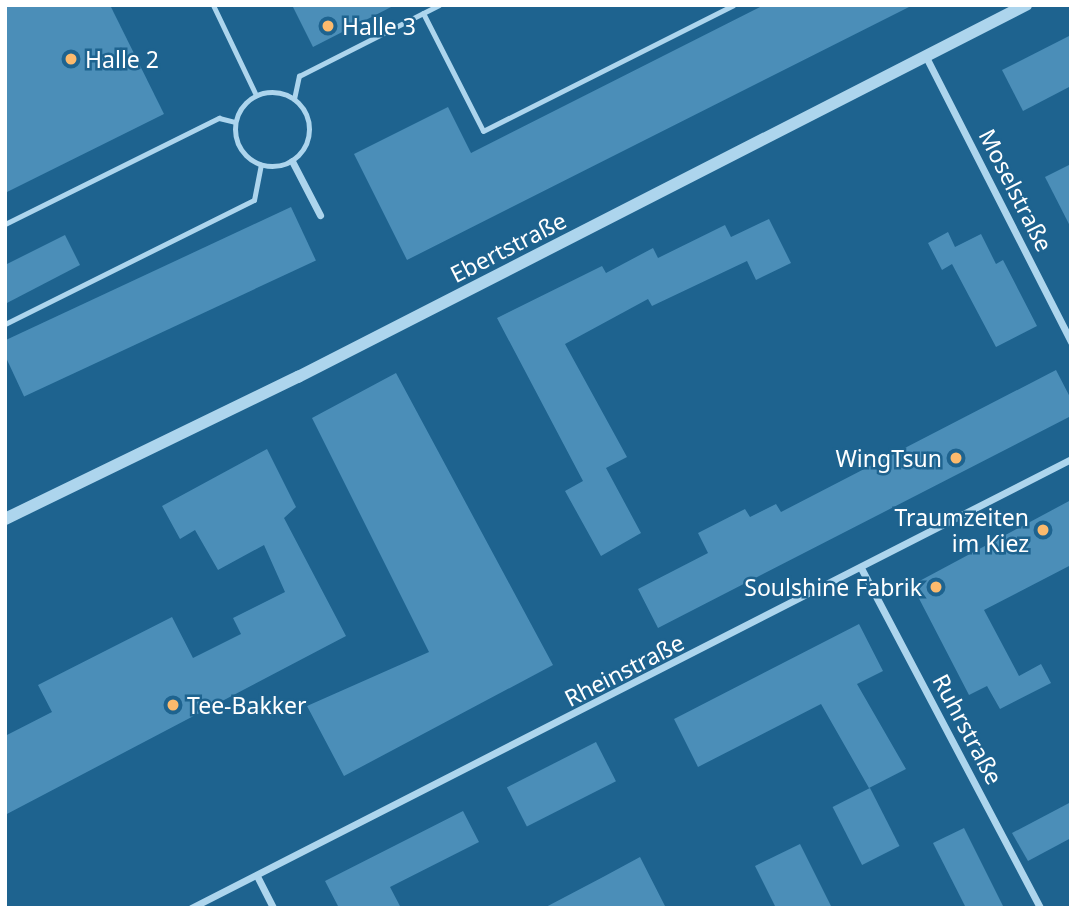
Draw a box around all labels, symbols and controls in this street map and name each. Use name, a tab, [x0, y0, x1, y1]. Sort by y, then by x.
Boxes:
place label: Halle 3	[342, 12, 416, 40]
marker: Halle 3	[320, 18, 336, 34]
place label: Halle 2	[85, 45, 159, 73]
marker: Halle 2	[63, 51, 79, 67]
street label: Moselstraße	[973, 124, 1059, 256]
street label: Ebertstraße	[445, 206, 571, 288]
place label: WingTsun	[835, 444, 942, 472]
marker: WingTsun	[948, 450, 964, 466]
place label: Traumzeiten im Kiez	[894, 503, 1029, 557]
marker: Traumzeiten im Kiez	[1035, 522, 1051, 538]
place label: Soulshine Fabrik	[744, 573, 922, 601]
marker: Soulshine Fabrik	[928, 579, 944, 595]
street label: Rheinstraße	[560, 628, 688, 712]
street label: Ruhrstraße	[927, 669, 1009, 789]
place label: Tee-Bakker	[187, 691, 306, 719]
marker: Tee-Bakker	[165, 697, 181, 713]

